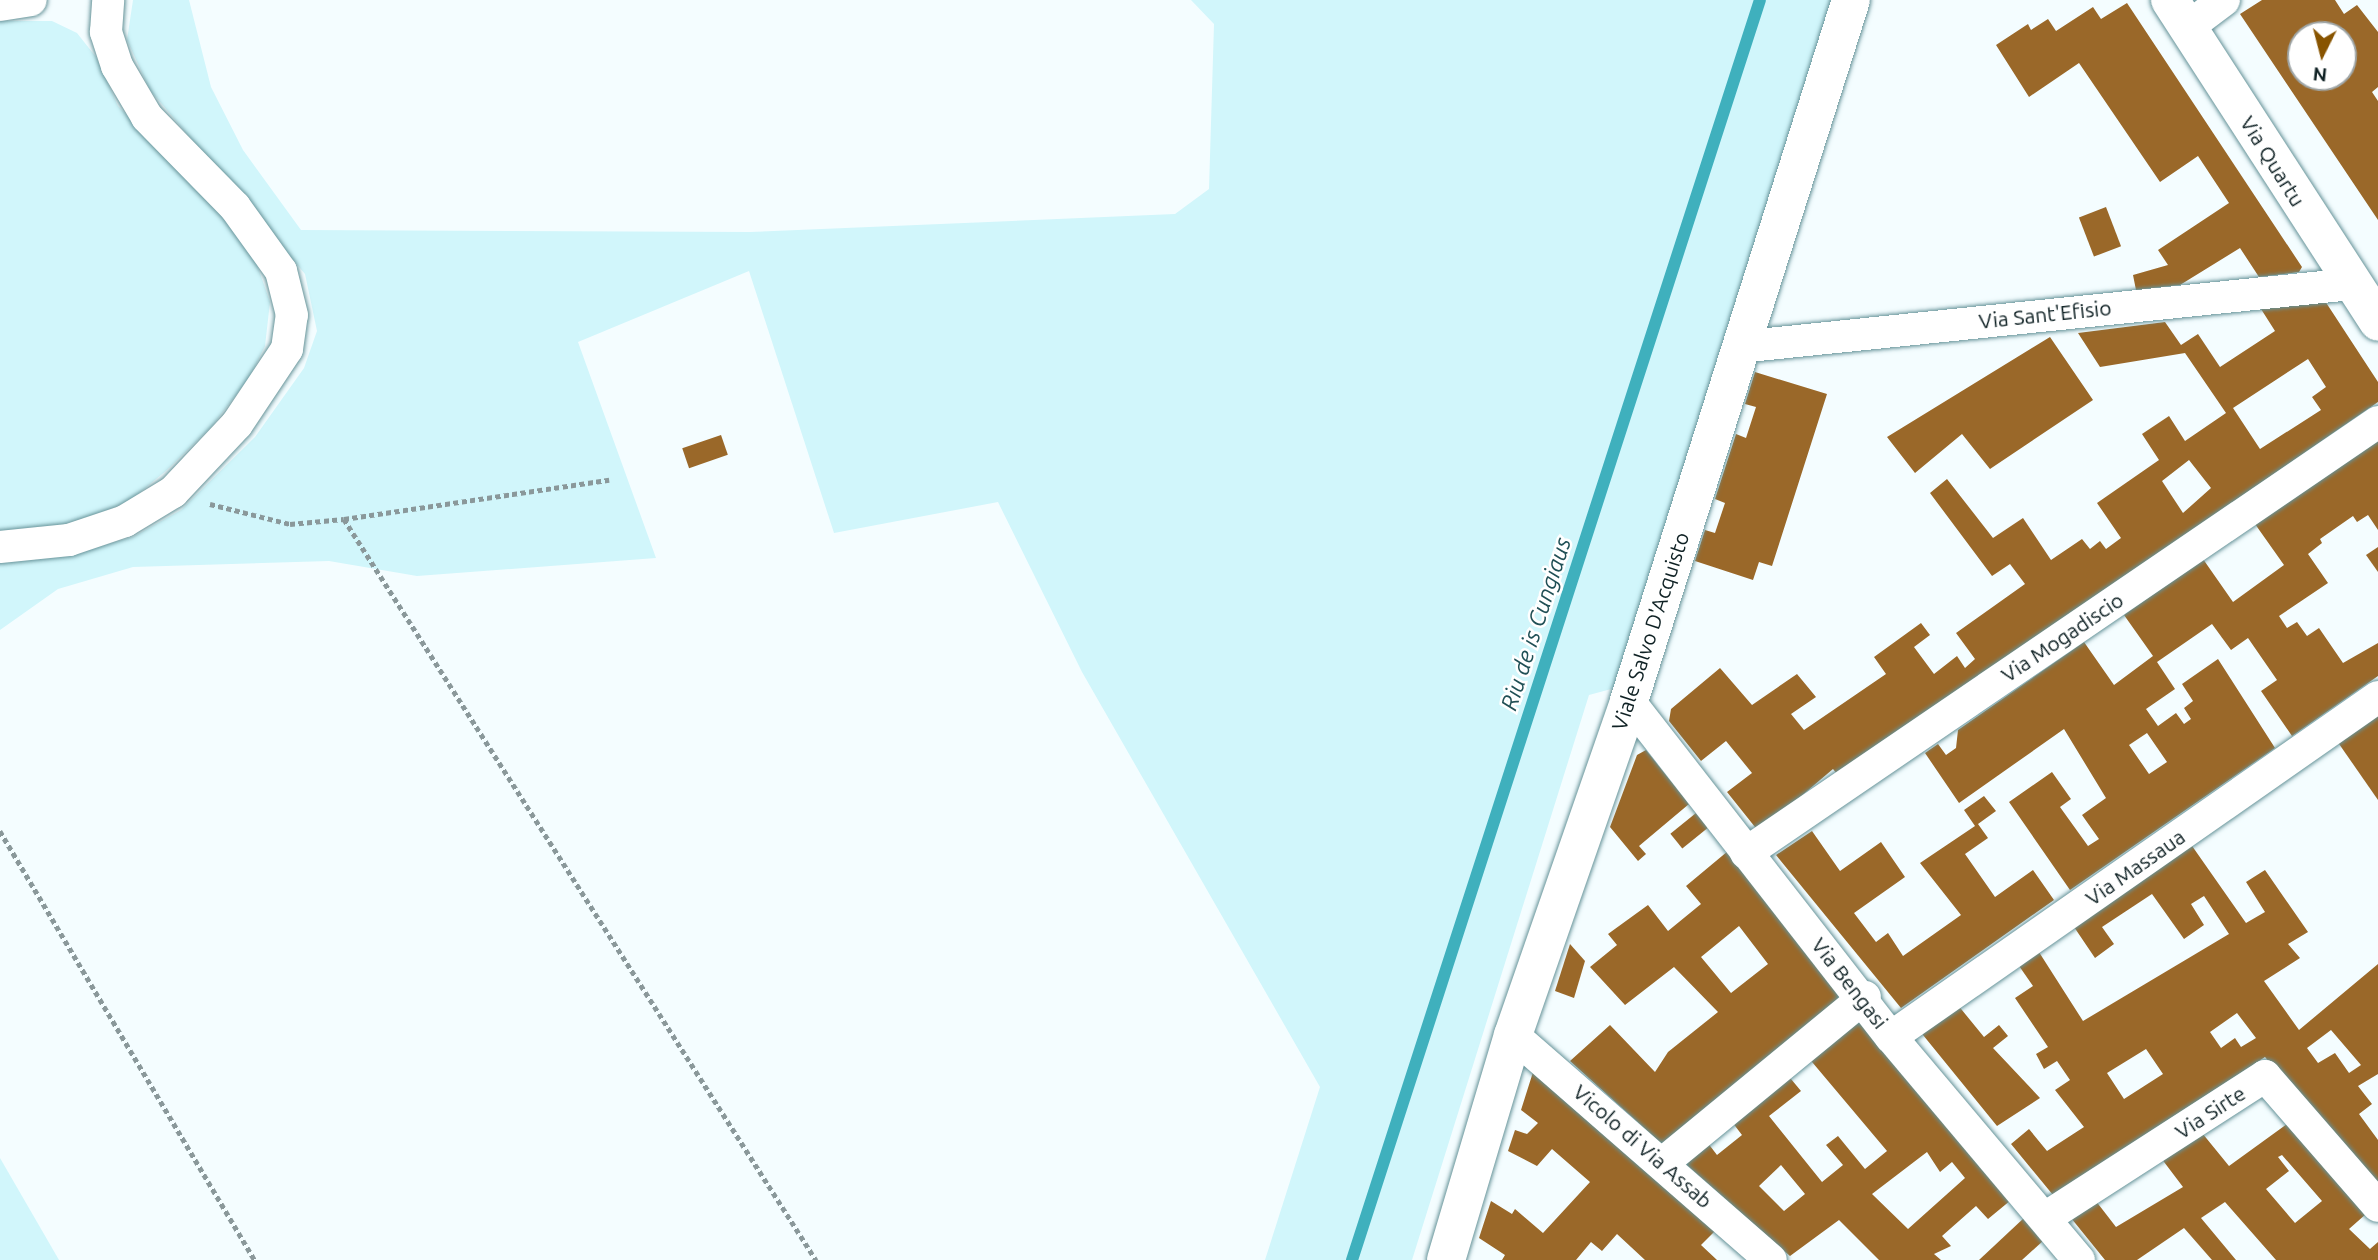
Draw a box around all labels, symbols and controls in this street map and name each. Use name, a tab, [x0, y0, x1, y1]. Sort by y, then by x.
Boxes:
north arrow	[2287, 21, 2357, 91]
text: N	[2312, 63, 2328, 87]
street label: Via Quartu	[2235, 111, 2311, 211]
street label: Via Sant'Efisio	[1977, 295, 2113, 333]
street label: Viale Salvo D'Acquisto	[1606, 529, 1694, 733]
water label: Riu de is Cungiaus	[1495, 534, 1577, 714]
street label: Via Mogadiscio	[1996, 587, 2128, 687]
street label: Via Massaua	[2080, 824, 2190, 910]
street label: Via Bengasi	[1807, 932, 1893, 1034]
street label: Vicolo di Via Assab	[1568, 1079, 1718, 1213]
street label: Via Sirte	[2170, 1080, 2250, 1144]

